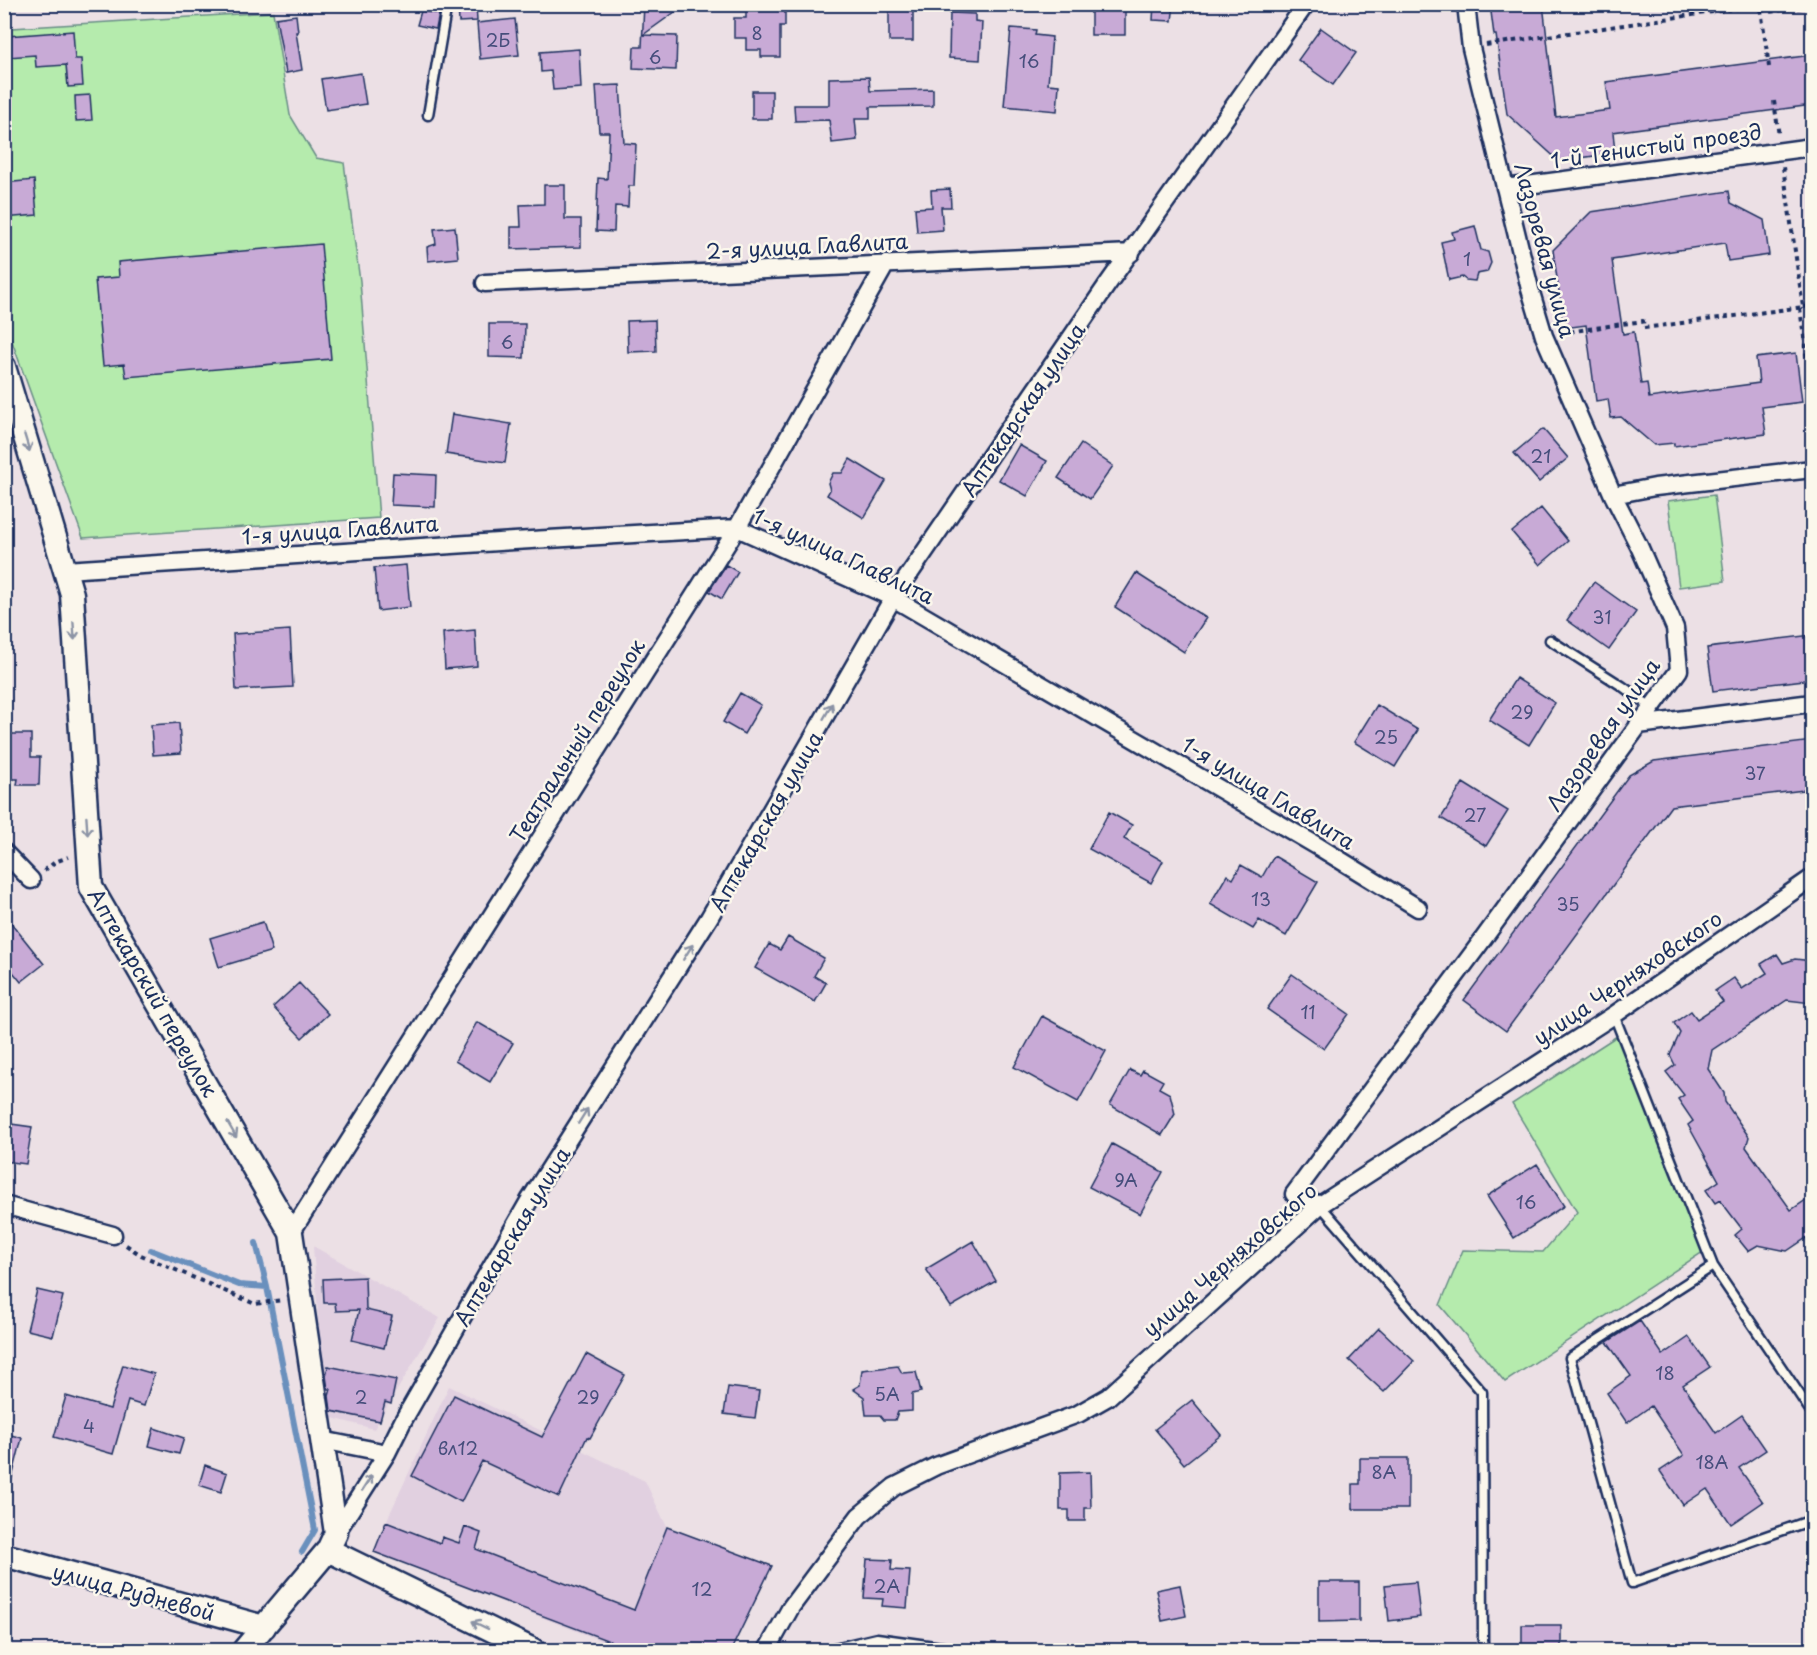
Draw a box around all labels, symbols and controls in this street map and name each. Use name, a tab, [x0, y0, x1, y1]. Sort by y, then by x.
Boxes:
house number: 8	[751, 19, 763, 46]
house number: 2Б	[486, 26, 510, 53]
house number: 6	[649, 43, 661, 70]
house number: 16	[1019, 47, 1039, 74]
street label: 1-й Тенистый проезд	[1548, 114, 1764, 176]
street label: Лазоревая улица	[1507, 159, 1585, 342]
street label: 2-я улица Главлита	[705, 224, 910, 266]
house number: 1	[1463, 245, 1471, 272]
street label: Аптекарская улица	[952, 315, 1093, 503]
house number: 6	[501, 328, 513, 355]
one-way arrow	[22, 433, 33, 452]
house number: 21	[1531, 442, 1551, 469]
street label: 1-я улица Главлита	[748, 499, 941, 612]
street label: 1-я улица Главлита	[241, 506, 440, 552]
house number: 31	[1593, 603, 1611, 630]
one-way arrow	[69, 621, 80, 641]
street label: Театральный переулок	[500, 631, 652, 848]
street label: Лазоревая улица	[1537, 650, 1667, 817]
house number: 29	[1511, 698, 1533, 725]
one-way arrow	[822, 703, 834, 720]
house number: 25	[1374, 723, 1398, 750]
street label: Аптекарская улица	[700, 724, 830, 917]
street label: 1-я улица Главлита	[1176, 728, 1362, 857]
house number: 37	[1744, 759, 1766, 786]
house number: 27	[1464, 801, 1486, 828]
one-way arrow	[81, 815, 92, 835]
street label: Аптекарский переулок	[81, 882, 227, 1103]
house number: 13	[1251, 885, 1271, 912]
house number: 35	[1556, 890, 1580, 917]
street label: улица Черняховского	[1526, 902, 1728, 1052]
one-way arrow	[682, 944, 694, 961]
house number: 11	[1300, 998, 1316, 1025]
one-way arrow	[577, 1108, 590, 1125]
one-way arrow	[226, 1121, 238, 1138]
street label: Аптекарская улица	[445, 1140, 578, 1332]
house number: 9А	[1114, 1166, 1138, 1193]
street label: улица Черняховского	[1135, 1174, 1323, 1344]
house number: 16	[1516, 1188, 1536, 1215]
house number: 18	[1655, 1359, 1675, 1386]
house number: 5А	[874, 1380, 900, 1407]
house number: 2	[355, 1383, 367, 1410]
house number: 29	[577, 1383, 599, 1410]
house number: 4	[83, 1412, 95, 1439]
house number: вл12	[438, 1434, 478, 1461]
house number: 18А	[1695, 1448, 1729, 1475]
house number: 8А	[1371, 1458, 1397, 1485]
one-way arrow	[361, 1476, 373, 1492]
street label: улица Рудневой	[49, 1554, 219, 1628]
house number: 2А	[874, 1572, 900, 1599]
house number: 12	[692, 1575, 712, 1602]
one-way arrow	[472, 1618, 490, 1630]

